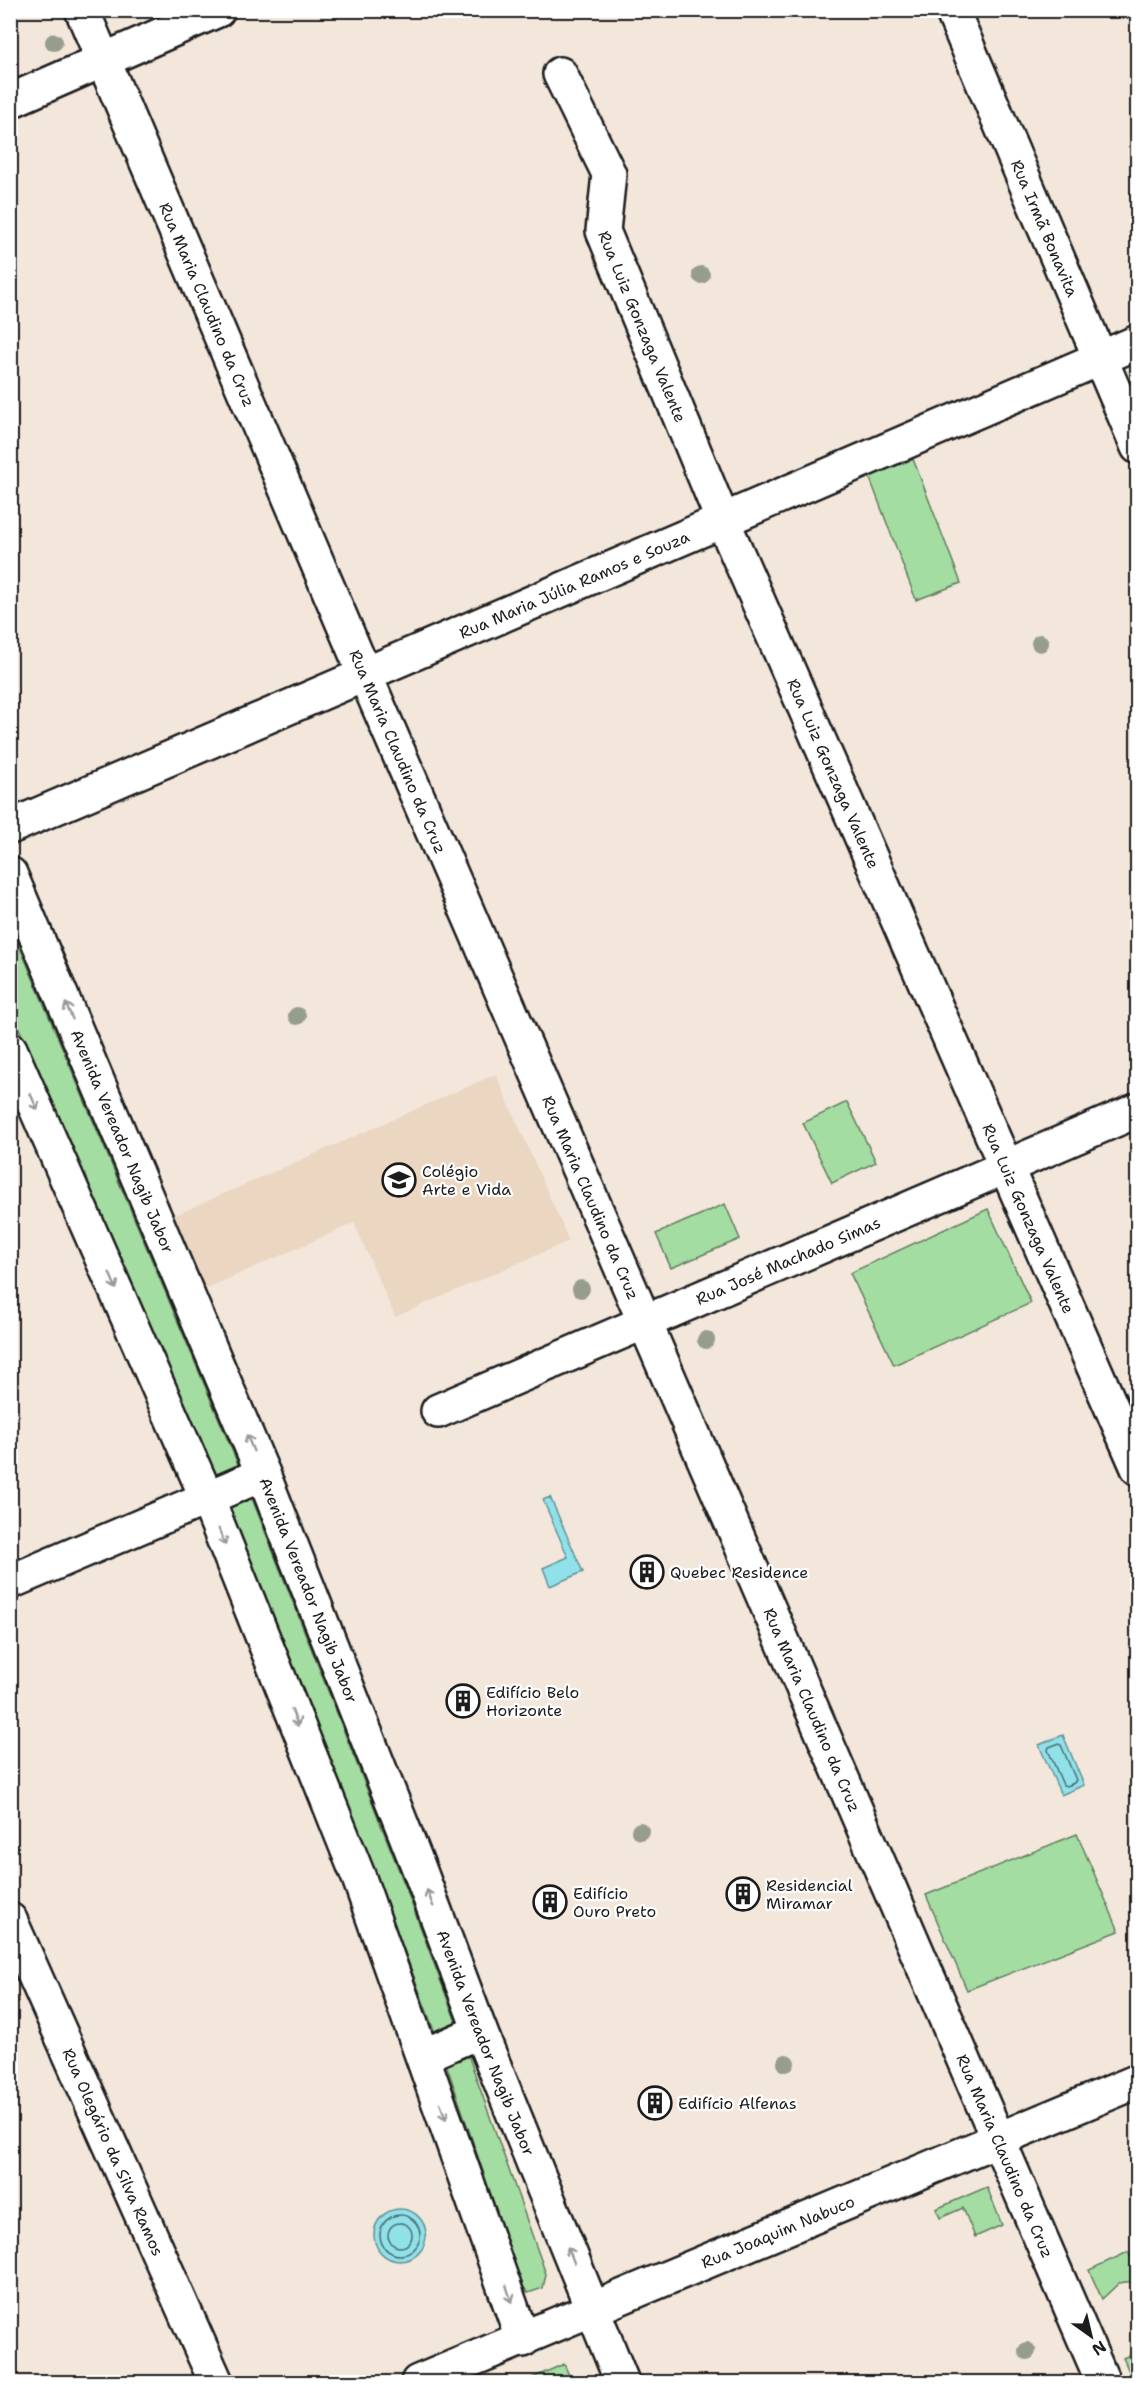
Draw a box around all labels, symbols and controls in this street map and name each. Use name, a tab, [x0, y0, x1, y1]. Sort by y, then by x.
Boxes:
street label: Rua Irmã Bonavita	[1006, 156, 1083, 300]
street label: Rua Maria Claudino da Cruz	[154, 199, 260, 410]
street label: Rua Luiz Gonzaga Valente	[593, 228, 691, 426]
street label: Rua Maria Júlia Ramos e Souza	[456, 526, 693, 644]
street label: Rua Maria Claudino da Cruz	[344, 646, 451, 857]
street label: Rua Luiz Gonzaga Valente	[782, 675, 884, 872]
one-way arrow	[62, 1003, 74, 1021]
street label: Avenida Vereador Nagib Jabor	[66, 1026, 179, 1257]
one-way arrow	[30, 1093, 41, 1111]
street label: Rua Maria Claudino da Cruz	[537, 1093, 644, 1303]
street label: Rua Luiz Gonzaga Valente	[977, 1120, 1079, 1317]
place label: Colégio Arte e Vida	[422, 1161, 511, 1200]
school or university icon: Colégio Arte e Vida	[381, 1162, 417, 1198]
street label: Rua José Machado Simas	[693, 1212, 884, 1310]
one-way arrow	[108, 1271, 119, 1289]
one-way arrow	[244, 1434, 255, 1453]
street label: Avenida Vereador Nagib Jabor	[254, 1474, 363, 1706]
one-way arrow	[217, 1527, 228, 1546]
building icon: Quebec Residence	[629, 1554, 665, 1590]
place label: Quebec Residence	[670, 1562, 808, 1583]
street label: Rua Maria Claudino da Cruz	[759, 1605, 865, 1815]
place label: Edifício Belo Horizonte	[486, 1682, 579, 1721]
building icon: Edifício Belo Horizonte	[445, 1683, 481, 1719]
one-way arrow	[290, 1708, 301, 1727]
place label: Residencial Miramar	[766, 1875, 853, 1914]
building icon: Residencial Miramar	[725, 1876, 761, 1912]
place label: Edifício Ouro Preto	[573, 1883, 656, 1922]
building icon: Edifício Ouro Preto	[532, 1884, 568, 1920]
one-way arrow	[424, 1889, 435, 1907]
street label: Avenida Vereador Nagib Jabor	[432, 1927, 539, 2159]
street label: Rua Olegário da Silva Ramos	[58, 2045, 168, 2259]
street label: Rua Maria Claudino da Cruz	[951, 2051, 1058, 2261]
building icon: Edifício Alfenas	[637, 2085, 673, 2121]
place label: Edifício Alfenas	[678, 2093, 797, 2114]
one-way arrow	[439, 2101, 450, 2120]
street label: Rua Joaquim Nabuco	[698, 2191, 858, 2273]
one-way arrow	[565, 2246, 576, 2265]
one-way arrow	[504, 2284, 515, 2303]
north arrow	[1061, 2306, 1121, 2366]
text: N	[1088, 2336, 1110, 2360]

